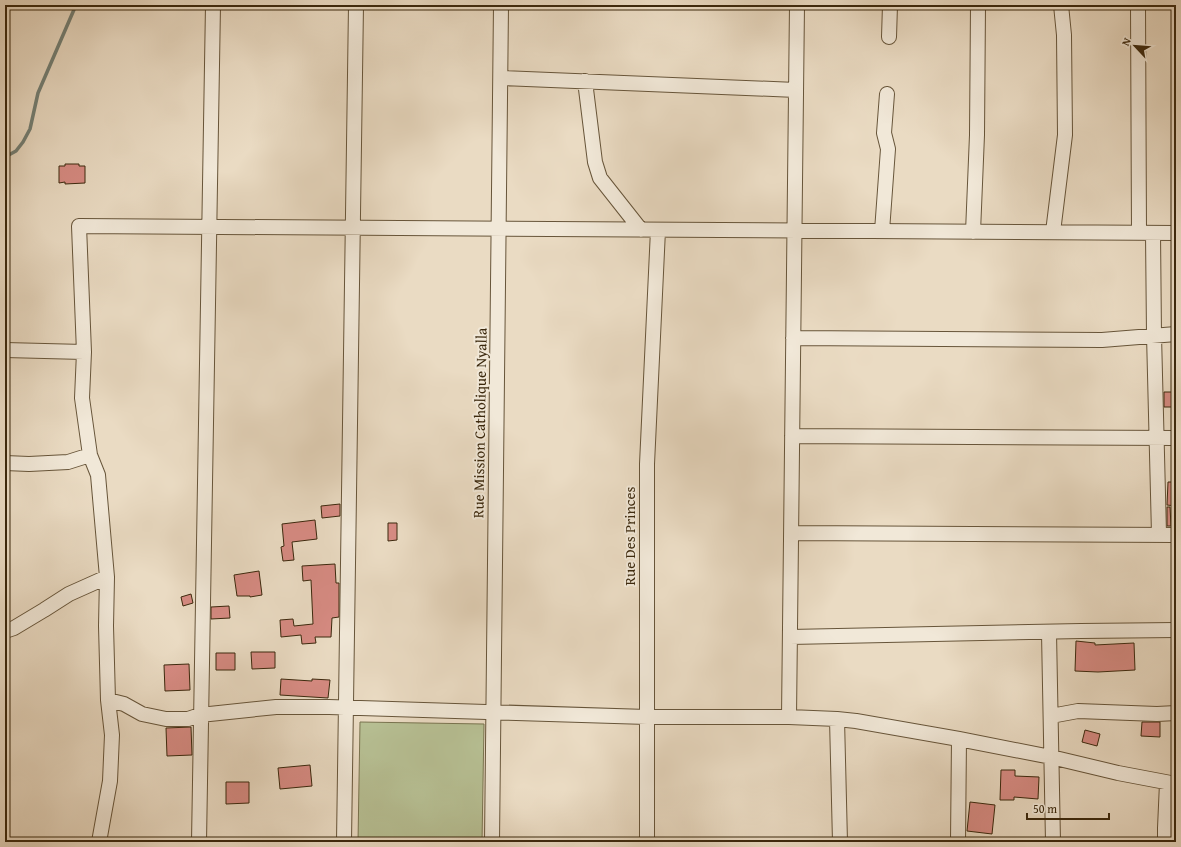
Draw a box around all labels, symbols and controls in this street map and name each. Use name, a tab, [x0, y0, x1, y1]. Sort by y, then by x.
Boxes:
north arrow	[1115, 26, 1155, 66]
text: N	[1117, 34, 1135, 48]
street label: Rue Mission Catholique Nyalla	[467, 328, 492, 518]
street label: Rue Des Princes	[619, 486, 640, 586]
scale bar	[1027, 795, 1109, 821]
text: 50 m	[1033, 800, 1057, 817]

